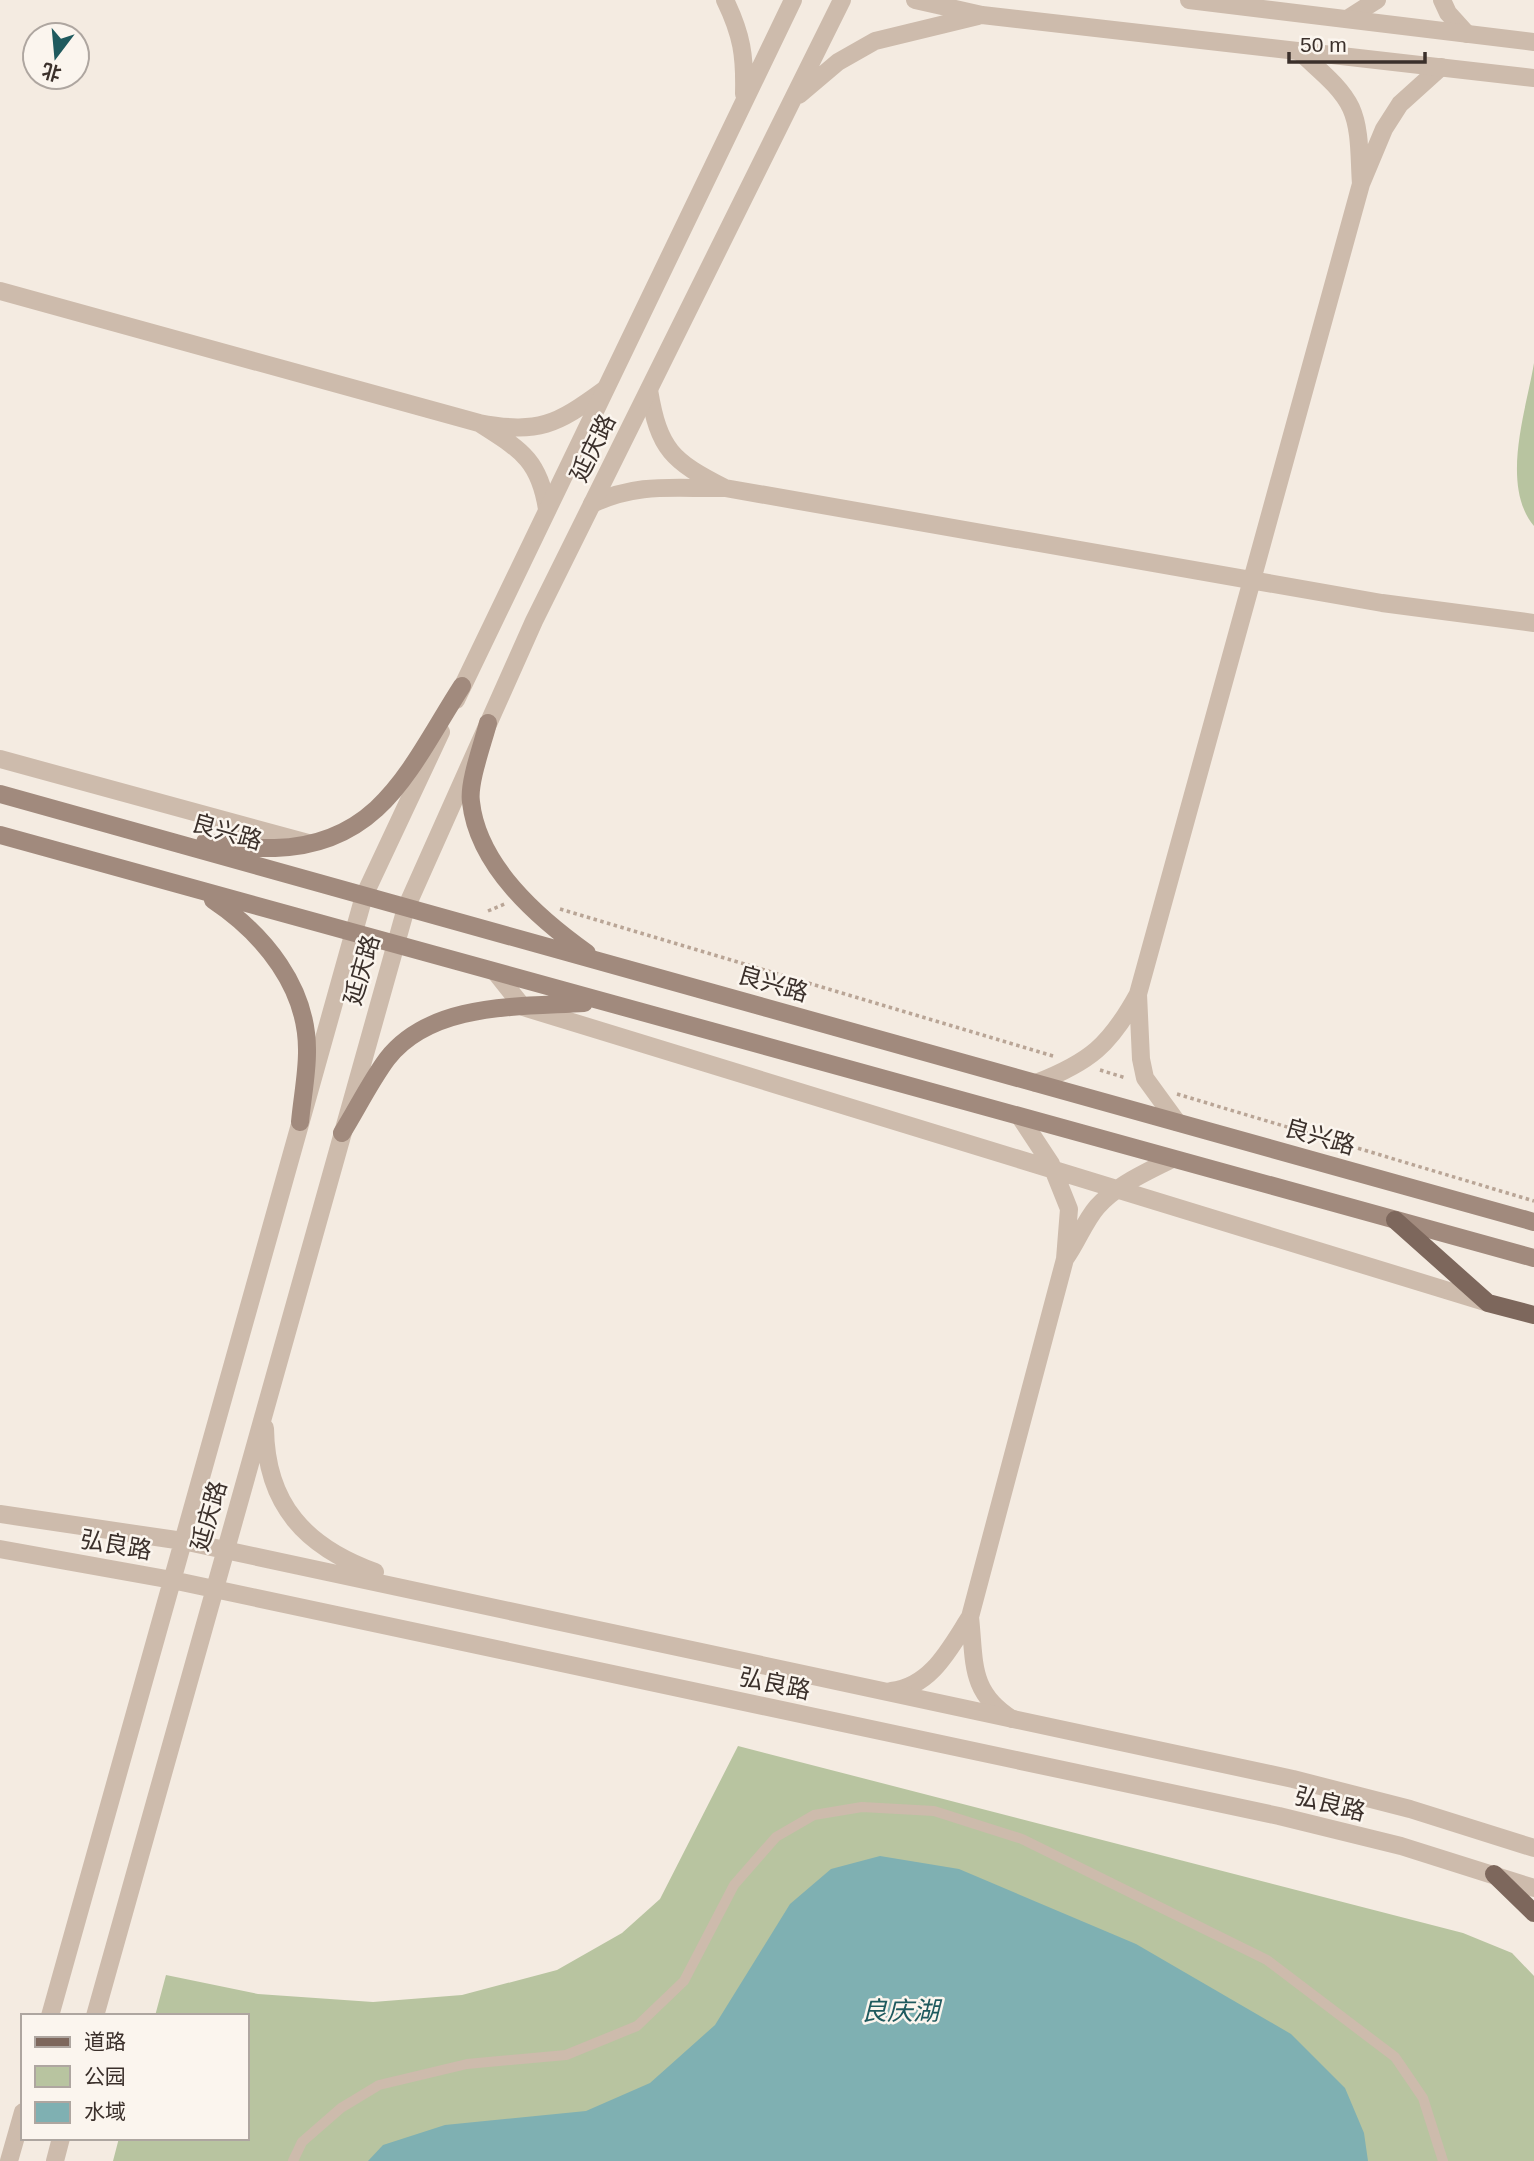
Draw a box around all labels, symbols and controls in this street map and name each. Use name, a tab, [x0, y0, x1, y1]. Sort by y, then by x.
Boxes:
north arrow	[21, 21, 91, 91]
scale bar	[1289, 21, 1426, 65]
text: 50 m	[1300, 33, 1347, 56]
text: 北	[39, 59, 63, 85]
street label: 延庆路	[565, 410, 620, 486]
street label: 良兴路	[189, 809, 265, 854]
street label: 延庆路	[339, 932, 384, 1008]
street label: 良兴路	[735, 961, 811, 1006]
street label: 良兴路	[1282, 1114, 1358, 1159]
street label: 延庆路	[186, 1478, 231, 1554]
street label: 弘良路	[78, 1525, 154, 1564]
street label: 弘良路	[737, 1663, 813, 1704]
street label: 弘良路	[1292, 1782, 1368, 1825]
water label: 良庆湖	[861, 1996, 943, 2026]
legend	[21, 2014, 248, 2140]
text: 道路	[84, 2030, 126, 2053]
text: 公园	[84, 2065, 126, 2088]
text: 水域	[84, 2100, 126, 2123]

